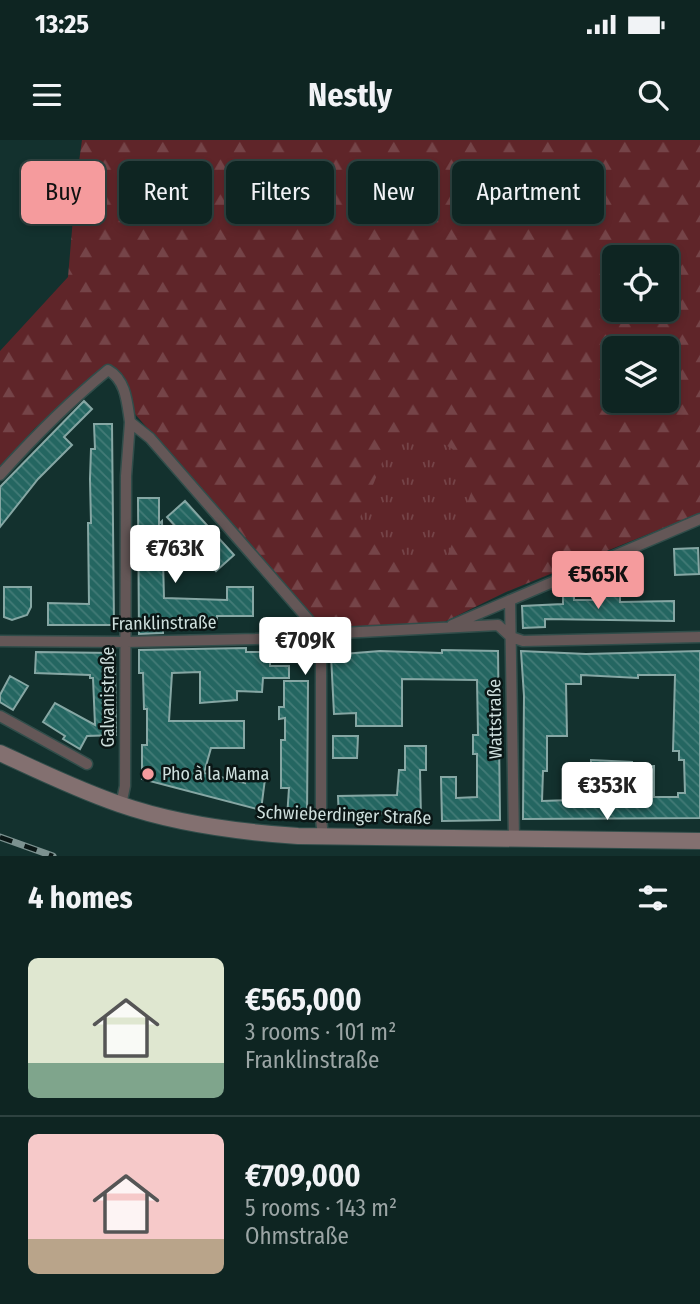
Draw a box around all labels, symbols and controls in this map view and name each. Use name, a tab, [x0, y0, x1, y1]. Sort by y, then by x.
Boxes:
text: 13:25	[35, 9, 89, 40]
icon: menu	[28, 76, 66, 114]
text: Nestly	[308, 76, 392, 114]
icon: search	[634, 76, 672, 114]
chip: Buy	[21, 161, 105, 224]
chip: Rent	[119, 161, 212, 224]
chip: Filters	[226, 161, 334, 224]
chip: New	[348, 161, 438, 224]
chip: Apartment	[452, 161, 604, 224]
map controls	[602, 245, 679, 413]
button: locate	[602, 245, 679, 322]
button: layers	[602, 336, 679, 413]
pin: €763K	[126, 526, 224, 585]
text: €763K	[146, 534, 204, 562]
pin: €565K	[549, 552, 647, 611]
text: €565K	[568, 560, 628, 588]
street label: Franklinstraße	[111, 611, 217, 635]
pin: €709K	[256, 617, 354, 677]
text: €709K	[275, 626, 335, 654]
street label: Galvanistraße	[97, 647, 119, 747]
street label: Wattstraße	[483, 679, 507, 759]
pin: €353K	[558, 762, 656, 822]
place label: Pho à la Mama	[162, 763, 269, 785]
marker: Pho à la Mama	[140, 766, 156, 782]
text: €353K	[578, 771, 636, 799]
street label: Schwieberdinger Straße	[256, 801, 432, 829]
icon: filters	[634, 879, 672, 917]
text: 4 homes	[28, 880, 133, 916]
text: €565,000	[245, 982, 362, 1018]
icon: home	[84, 986, 168, 1070]
text: 3 rooms · 101 m²	[245, 1018, 396, 1046]
text: Franklinstraße	[245, 1046, 379, 1074]
text: €709,000	[245, 1158, 361, 1194]
icon: home	[84, 1162, 168, 1246]
text: 5 rooms · 143 m²	[245, 1194, 397, 1222]
text: Ohmstraße	[245, 1222, 349, 1250]

